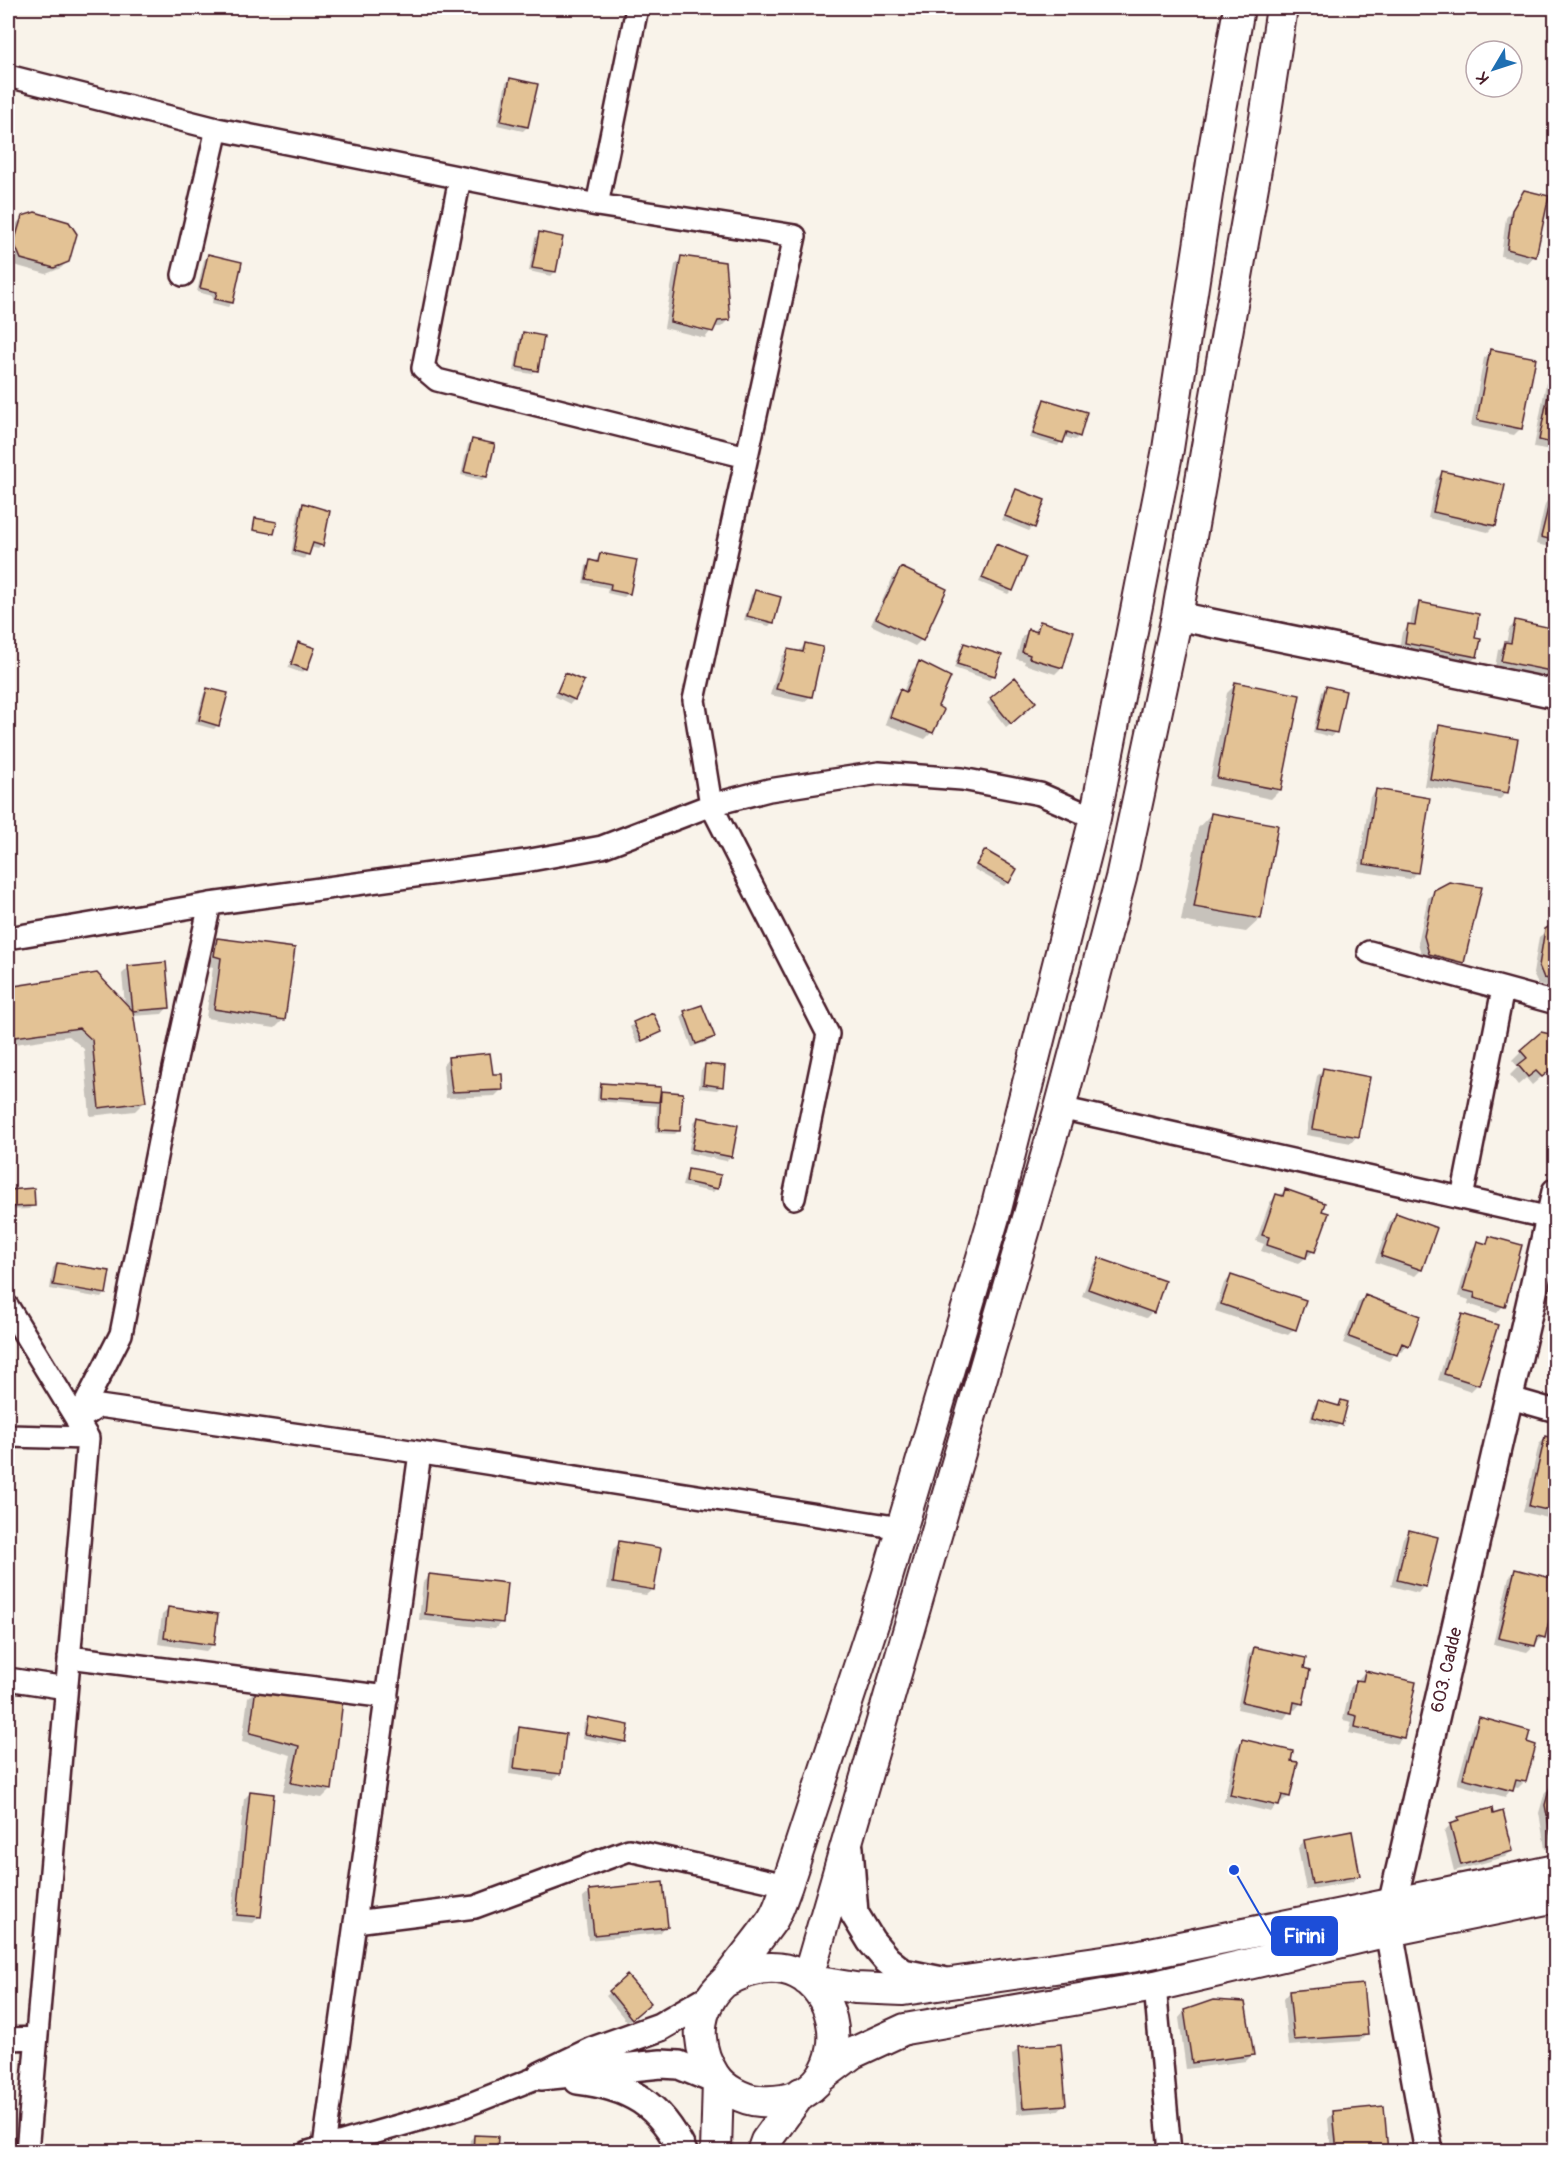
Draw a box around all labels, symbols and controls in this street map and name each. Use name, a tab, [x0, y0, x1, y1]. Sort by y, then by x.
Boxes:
north arrow	[1464, 39, 1524, 99]
text: K	[1472, 67, 1494, 88]
street label: 603. Cadde	[1425, 1625, 1467, 1715]
callout: Firini	[1272, 1917, 1337, 1955]
text: Firini	[1284, 1924, 1325, 1949]

